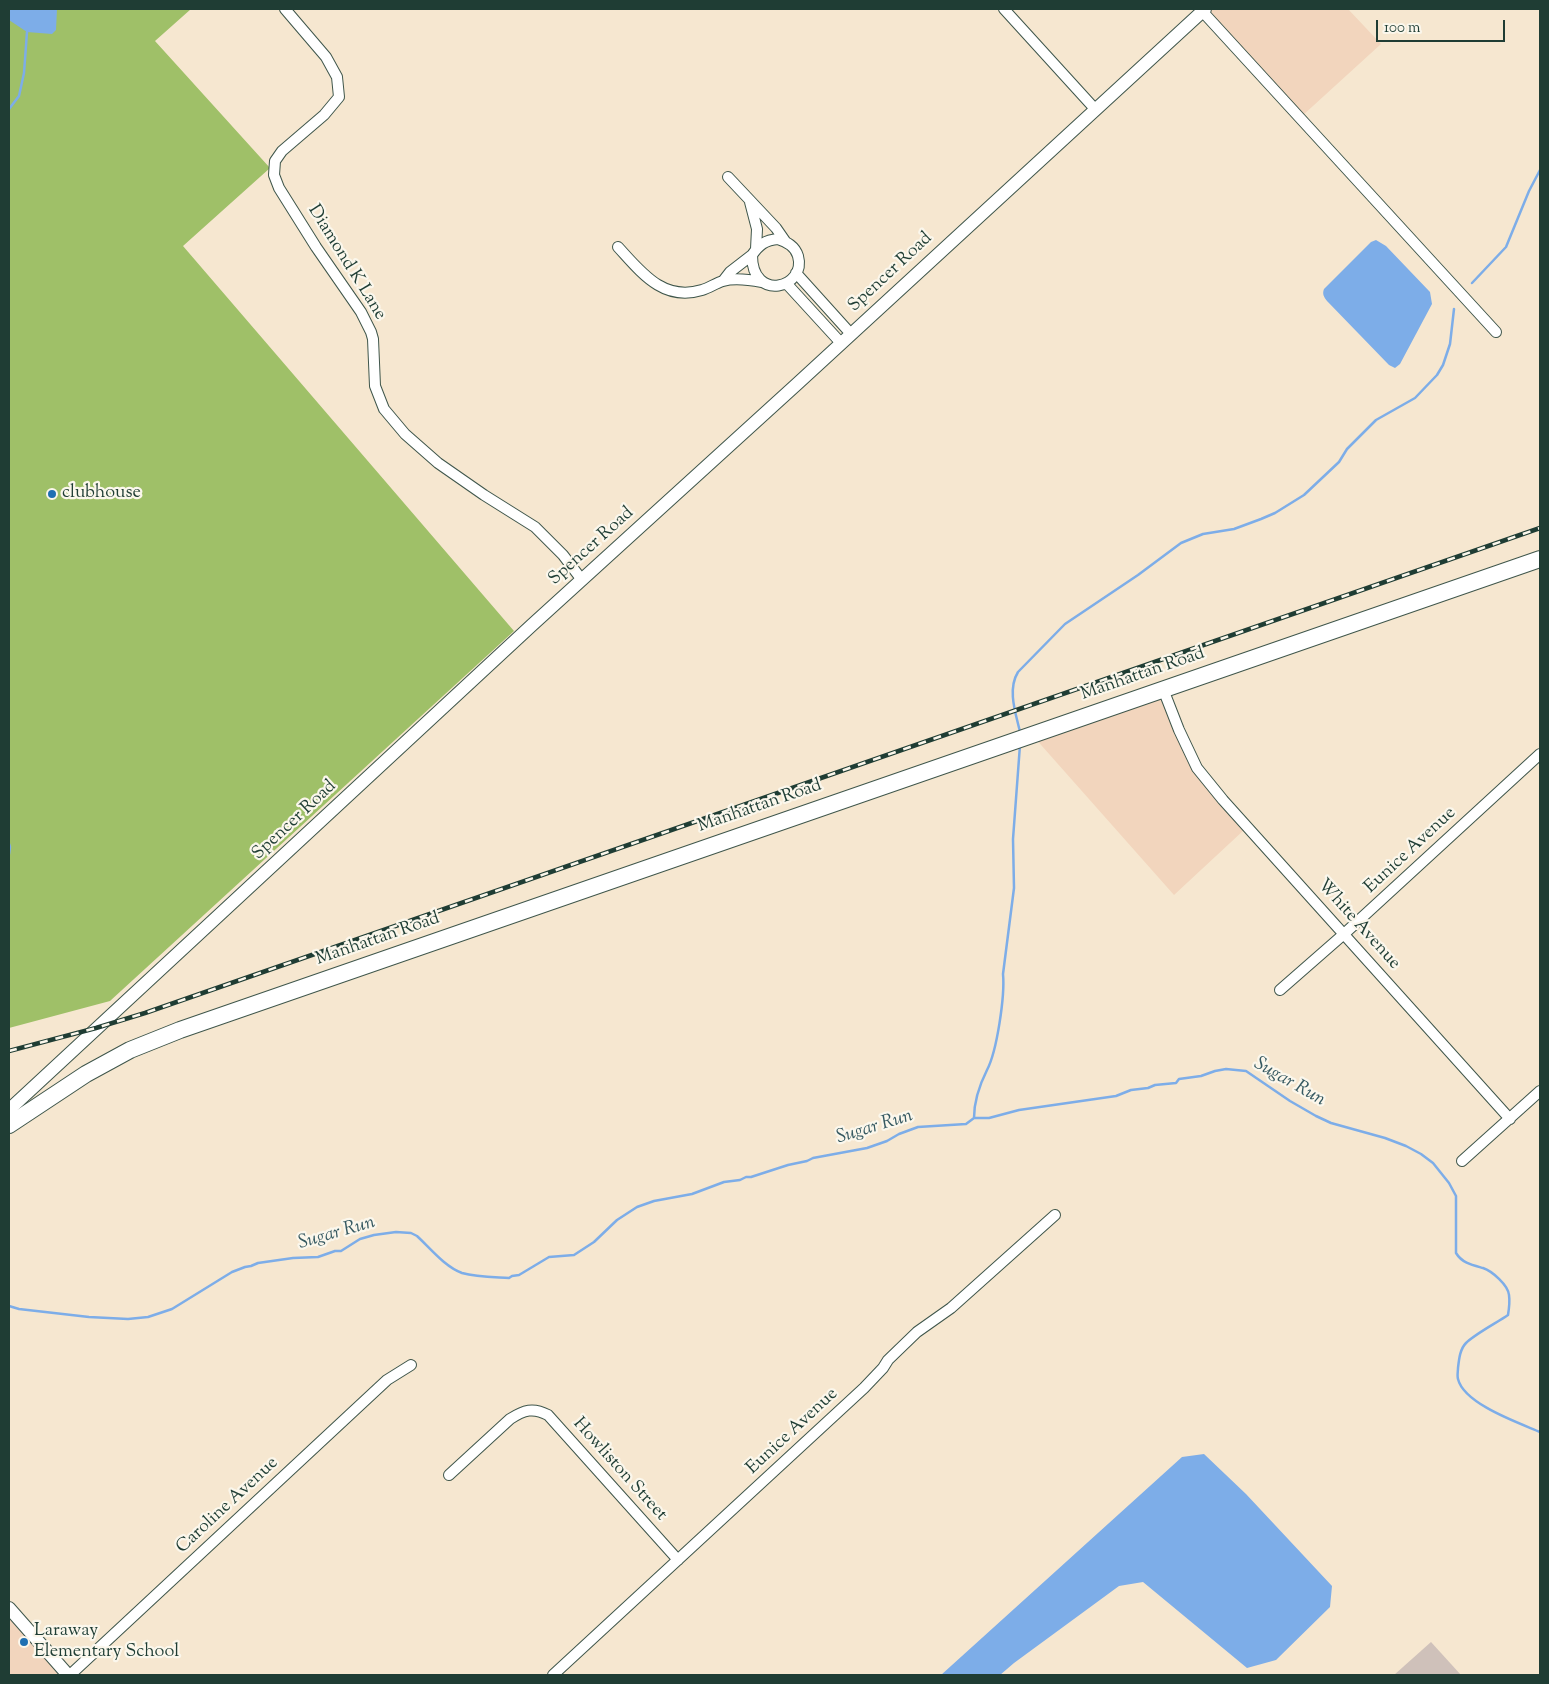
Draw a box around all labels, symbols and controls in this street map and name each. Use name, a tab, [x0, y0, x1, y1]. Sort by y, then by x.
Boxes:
scale bar	[1379, 10, 1508, 42]
text: 100 m	[1384, 18, 1420, 39]
street label: Diamond K Lane	[302, 201, 390, 325]
street label: Spencer Road	[844, 229, 938, 317]
place label: clubhouse	[62, 483, 141, 505]
marker: clubhouse	[46, 488, 58, 500]
street label: Spencer Road	[545, 503, 639, 591]
street label: Manhattan Road	[1078, 644, 1208, 706]
street label: Manhattan Road	[695, 776, 825, 838]
street label: Spencer Road	[248, 777, 342, 865]
street label: Eunice Avenue	[1361, 803, 1461, 899]
street label: White Avenue	[1312, 875, 1404, 975]
street label: Manhattan Road	[313, 909, 443, 971]
water label: Sugar Run	[1249, 1053, 1329, 1113]
water label: Sugar Run	[834, 1106, 916, 1150]
water label: Sugar Run	[296, 1212, 378, 1256]
street label: Eunice Avenue	[743, 1384, 843, 1480]
street label: Howliston Street	[567, 1414, 671, 1526]
street label: Caroline Avenue	[172, 1453, 284, 1559]
place label: Laraway Elementary School	[34, 1621, 179, 1664]
marker: Laraway Elementary School	[18, 1636, 30, 1648]

